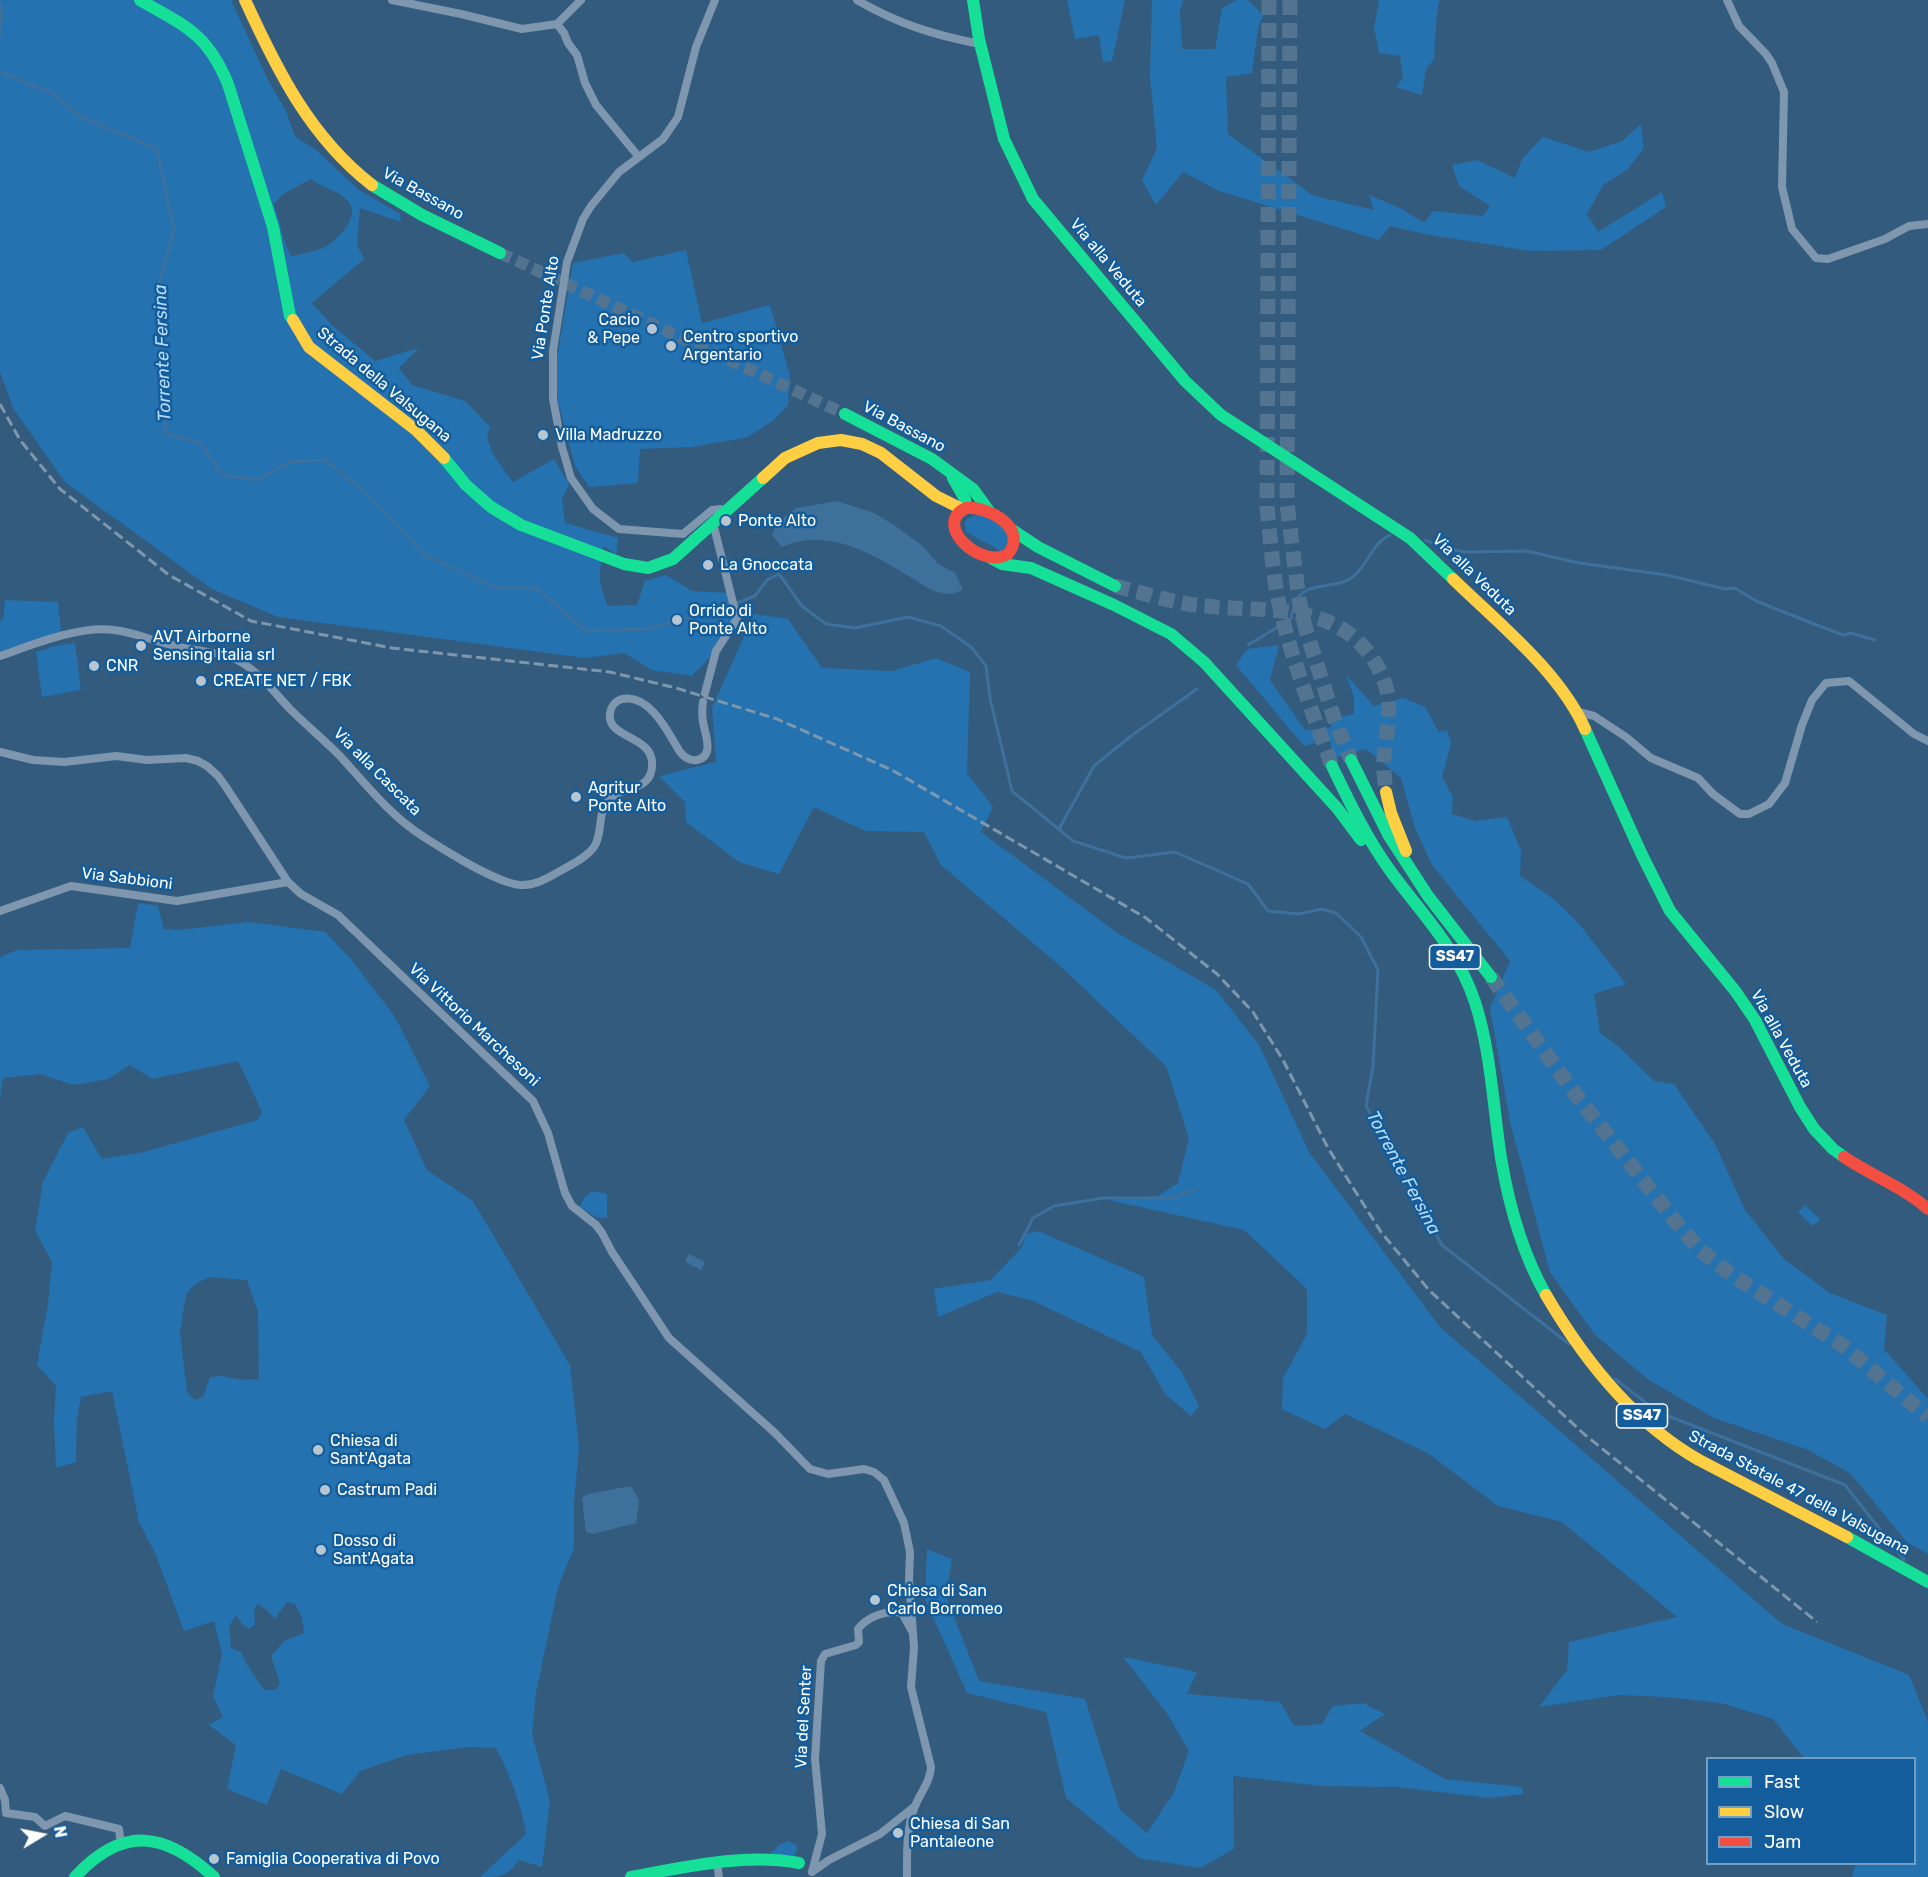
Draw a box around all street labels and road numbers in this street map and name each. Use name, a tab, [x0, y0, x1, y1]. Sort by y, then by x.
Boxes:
street label: Via Bassano	[379, 164, 467, 224]
street label: Via alla Veduta	[1066, 215, 1150, 311]
street label: Via Ponte Alto	[528, 255, 564, 361]
street label: Strada della Valsugana	[313, 323, 455, 447]
street label: Via Bassano	[859, 397, 949, 457]
street label: Via alla Veduta	[1428, 530, 1520, 620]
street label: Via alla Cascata	[329, 724, 425, 820]
street label: Via Sabbioni	[80, 864, 174, 894]
road number: SS47	[1430, 945, 1480, 969]
street label: Via Vittorio Marchesoni	[405, 959, 543, 1091]
street label: Via alla Veduta	[1746, 987, 1816, 1091]
road number: SS47	[1616, 1404, 1668, 1428]
street label: Strada Statale 47 della Valsugana	[1685, 1426, 1913, 1560]
street label: Via del Senter	[792, 1665, 816, 1769]

